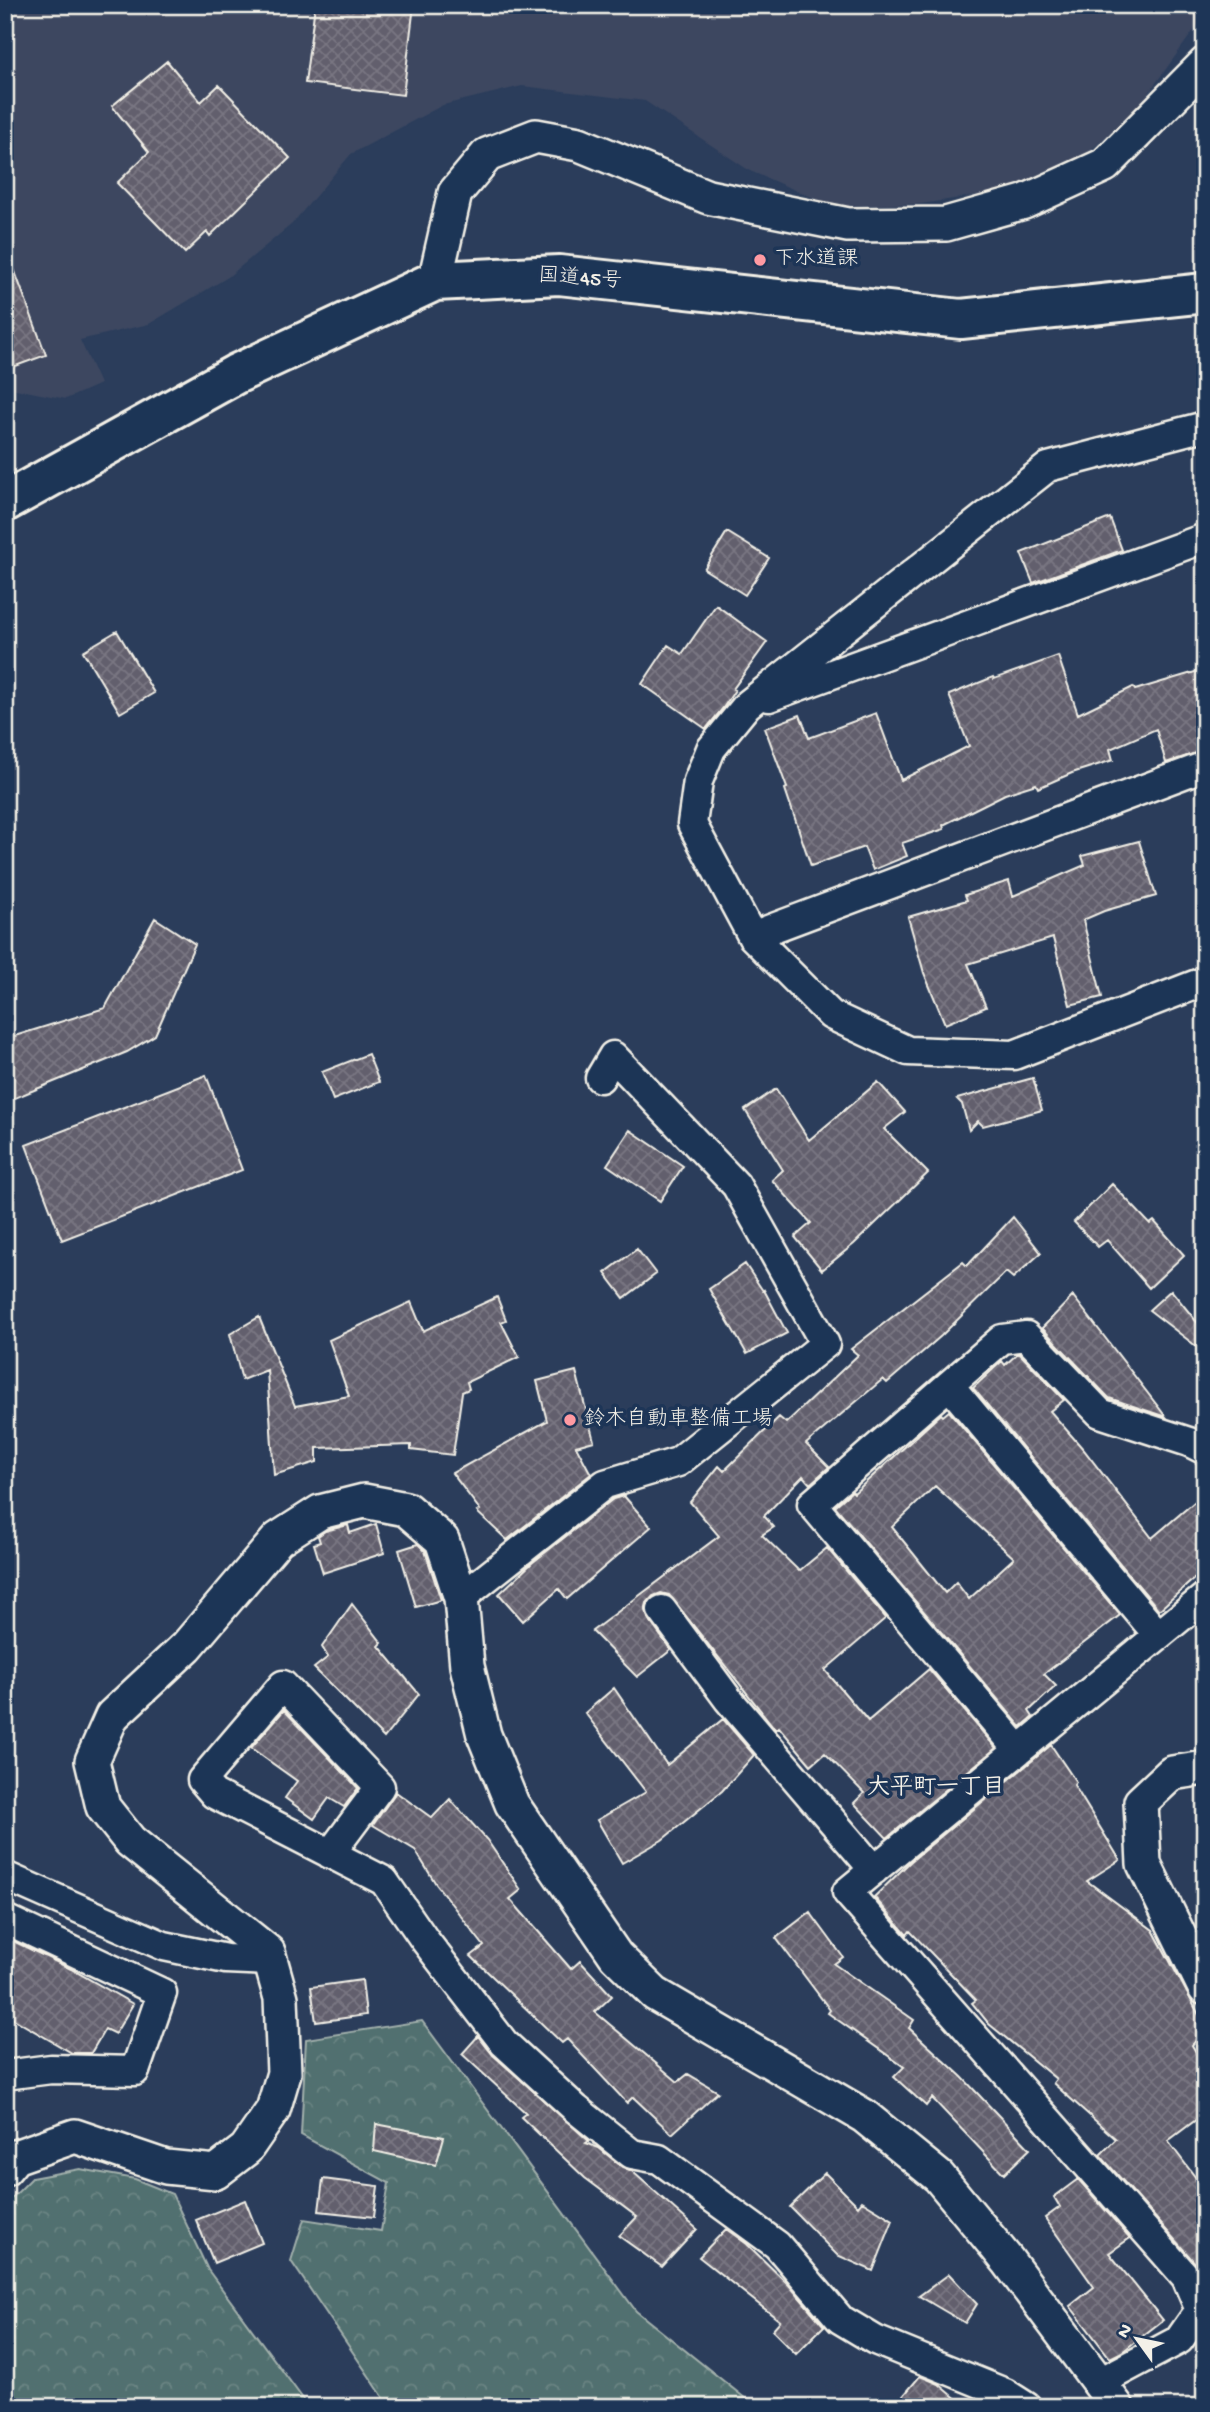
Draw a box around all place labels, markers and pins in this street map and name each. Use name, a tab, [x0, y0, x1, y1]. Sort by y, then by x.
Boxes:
place label: 下水道課	[774, 247, 858, 273]
marker: 下水道課	[752, 252, 768, 268]
place label: 鈴木自動車整備工場	[584, 1406, 773, 1433]
marker: 鈴木自動車整備工場	[562, 1412, 578, 1428]

